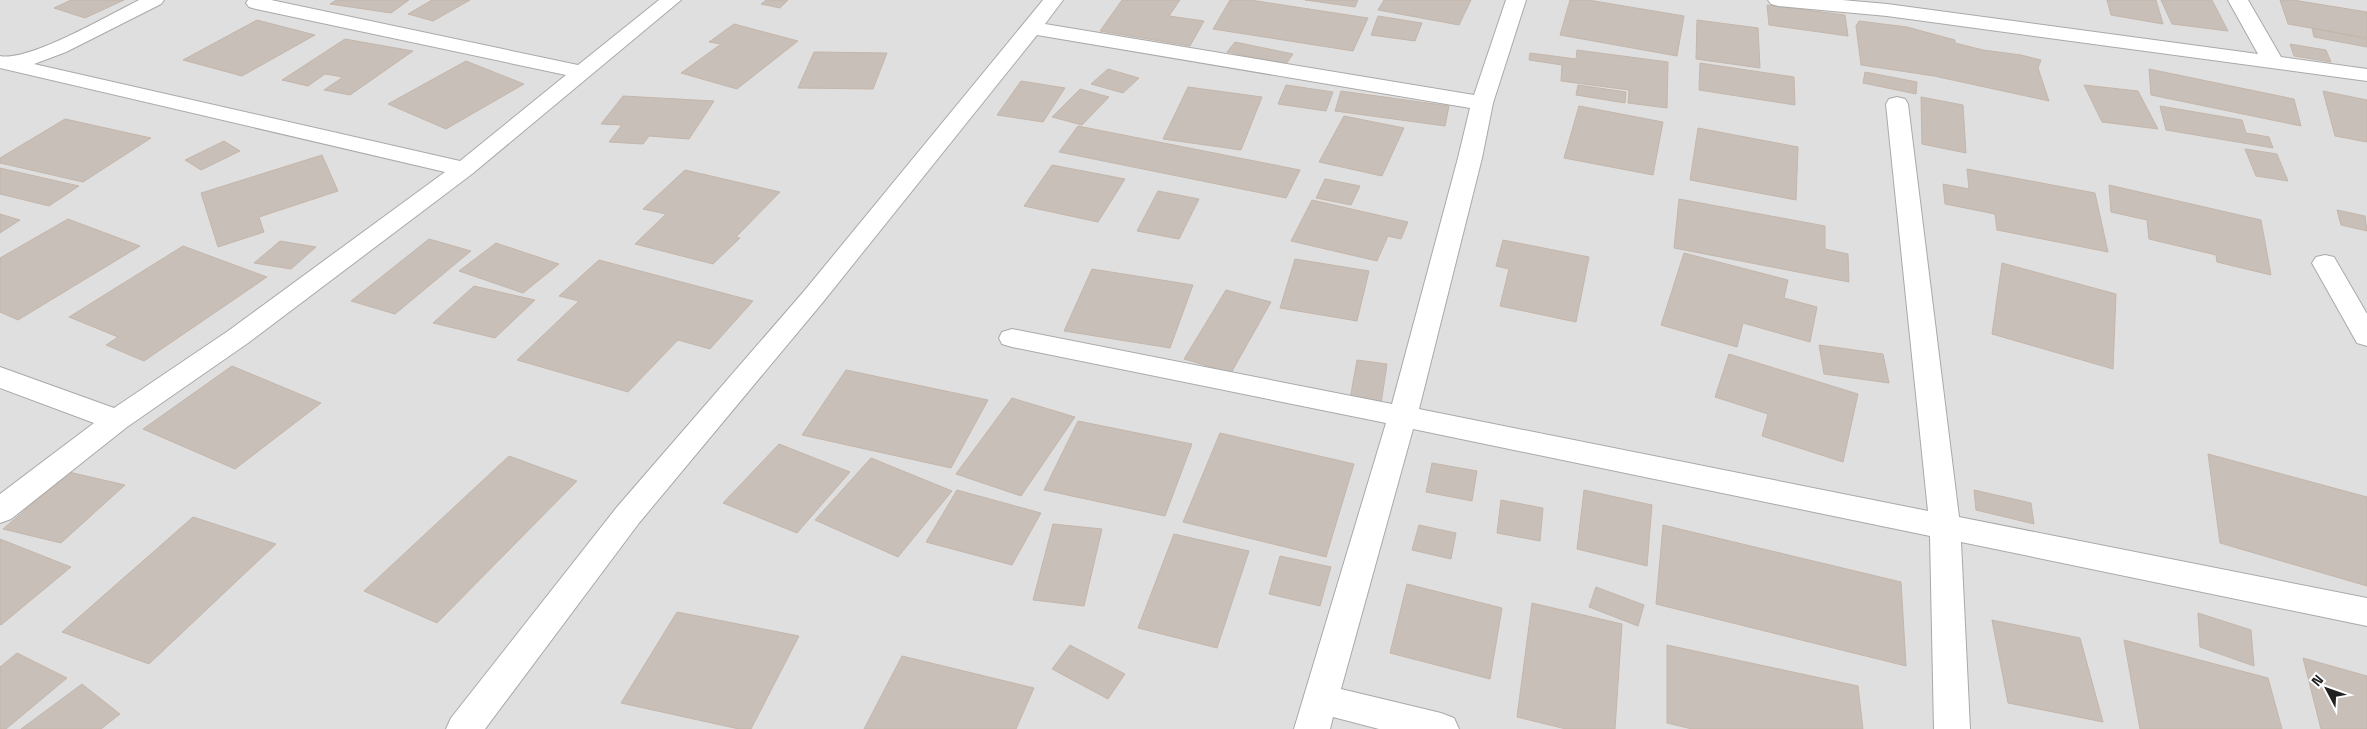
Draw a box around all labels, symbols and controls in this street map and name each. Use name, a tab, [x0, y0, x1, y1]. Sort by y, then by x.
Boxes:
north arrow	[2302, 664, 2352, 714]
text: N	[2307, 671, 2327, 690]

